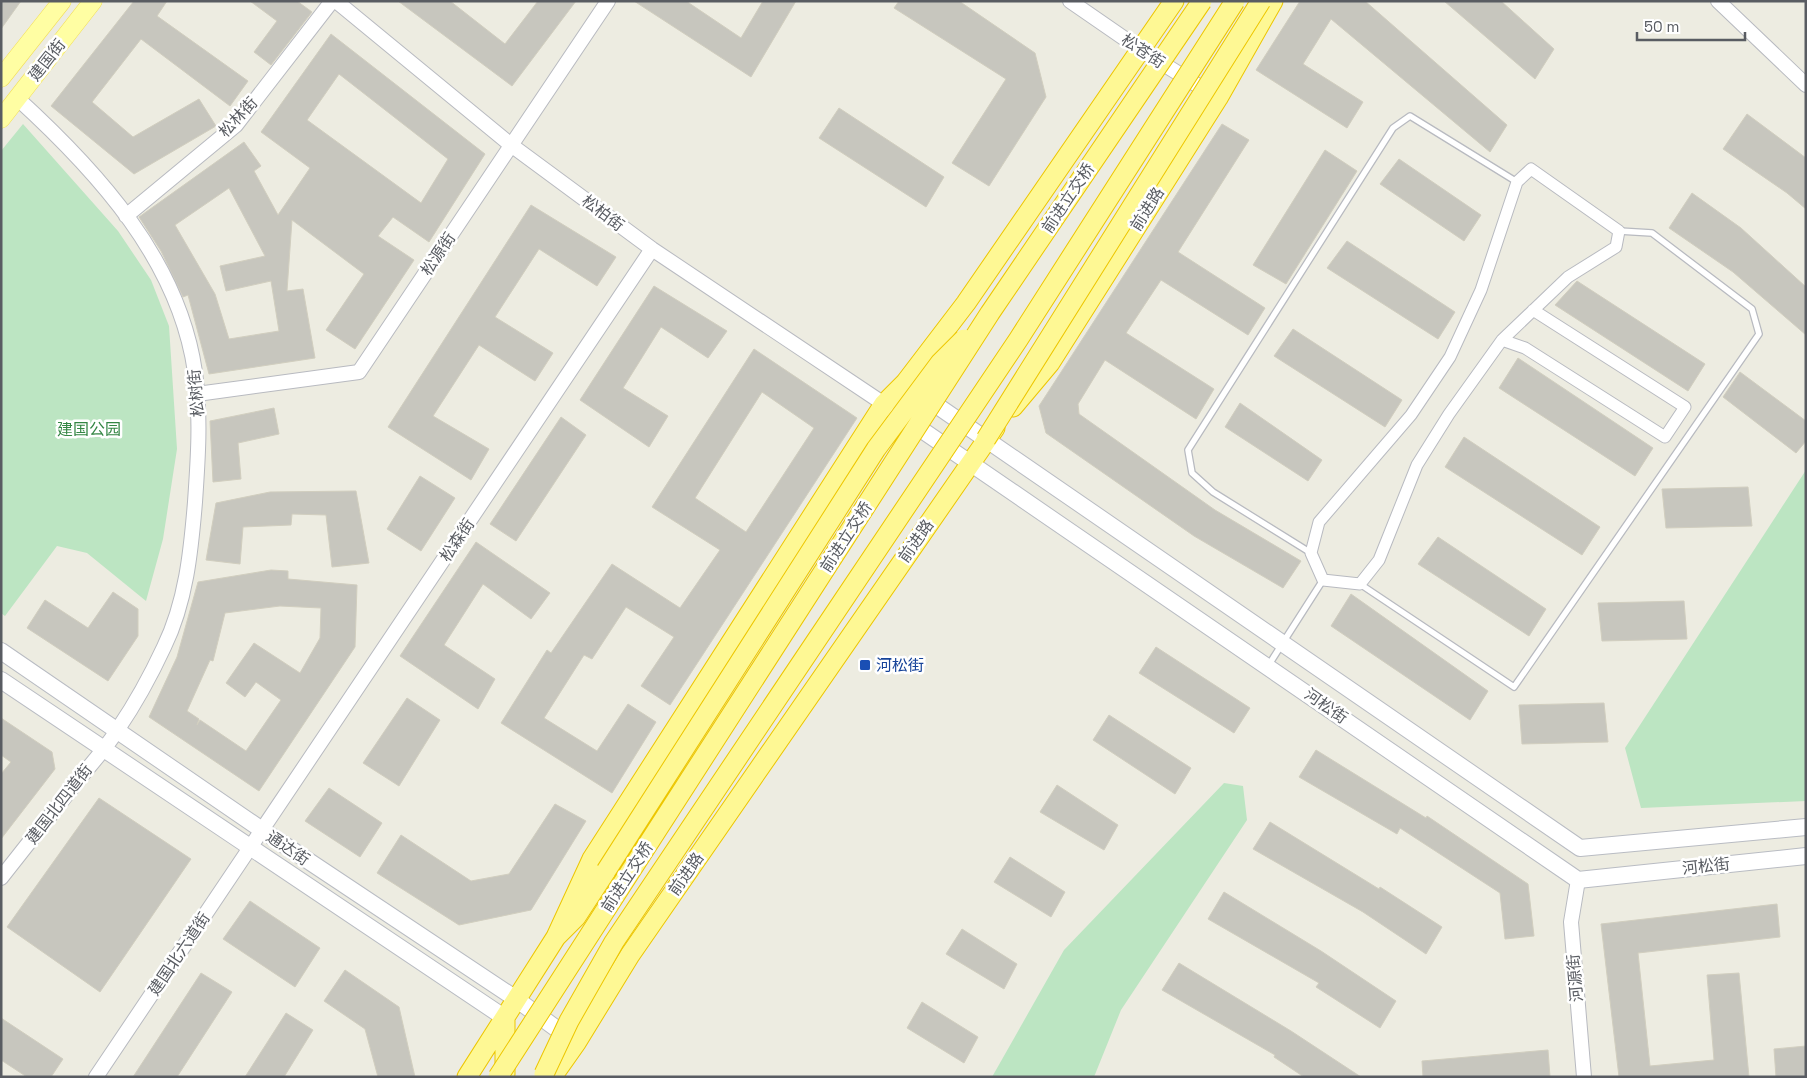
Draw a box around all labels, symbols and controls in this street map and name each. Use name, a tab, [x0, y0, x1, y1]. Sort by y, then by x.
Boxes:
scale bar	[1637, 10, 1744, 42]
text: 50 m	[1644, 17, 1679, 36]
street label: 松苍街	[1117, 29, 1169, 73]
street label: 建国街	[24, 35, 70, 85]
street label: 松林街	[214, 92, 262, 142]
street label: 前进立交桥	[1037, 159, 1099, 237]
street label: 前进路	[1125, 183, 1169, 235]
street label: 松柏街	[578, 190, 628, 236]
street label: 松源街	[416, 228, 460, 280]
street label: 松树街	[183, 368, 209, 418]
park label: 建国公园	[57, 419, 121, 440]
street label: 前进立交桥	[815, 498, 877, 576]
street label: 松森街	[435, 514, 479, 566]
street label: 前进路	[894, 515, 938, 567]
place label: 河松街	[876, 655, 924, 676]
marker: 河松街	[858, 658, 872, 672]
street label: 河松街	[1300, 684, 1352, 728]
street label: 建国北四道街	[21, 760, 97, 848]
street label: 通达街	[262, 826, 314, 870]
street label: 前进立交桥	[596, 838, 658, 916]
street label: 前进路	[664, 848, 708, 900]
street label: 河松街	[1681, 853, 1731, 879]
street label: 建国北六道街	[143, 908, 215, 1000]
street label: 河源街	[1562, 953, 1588, 1003]

